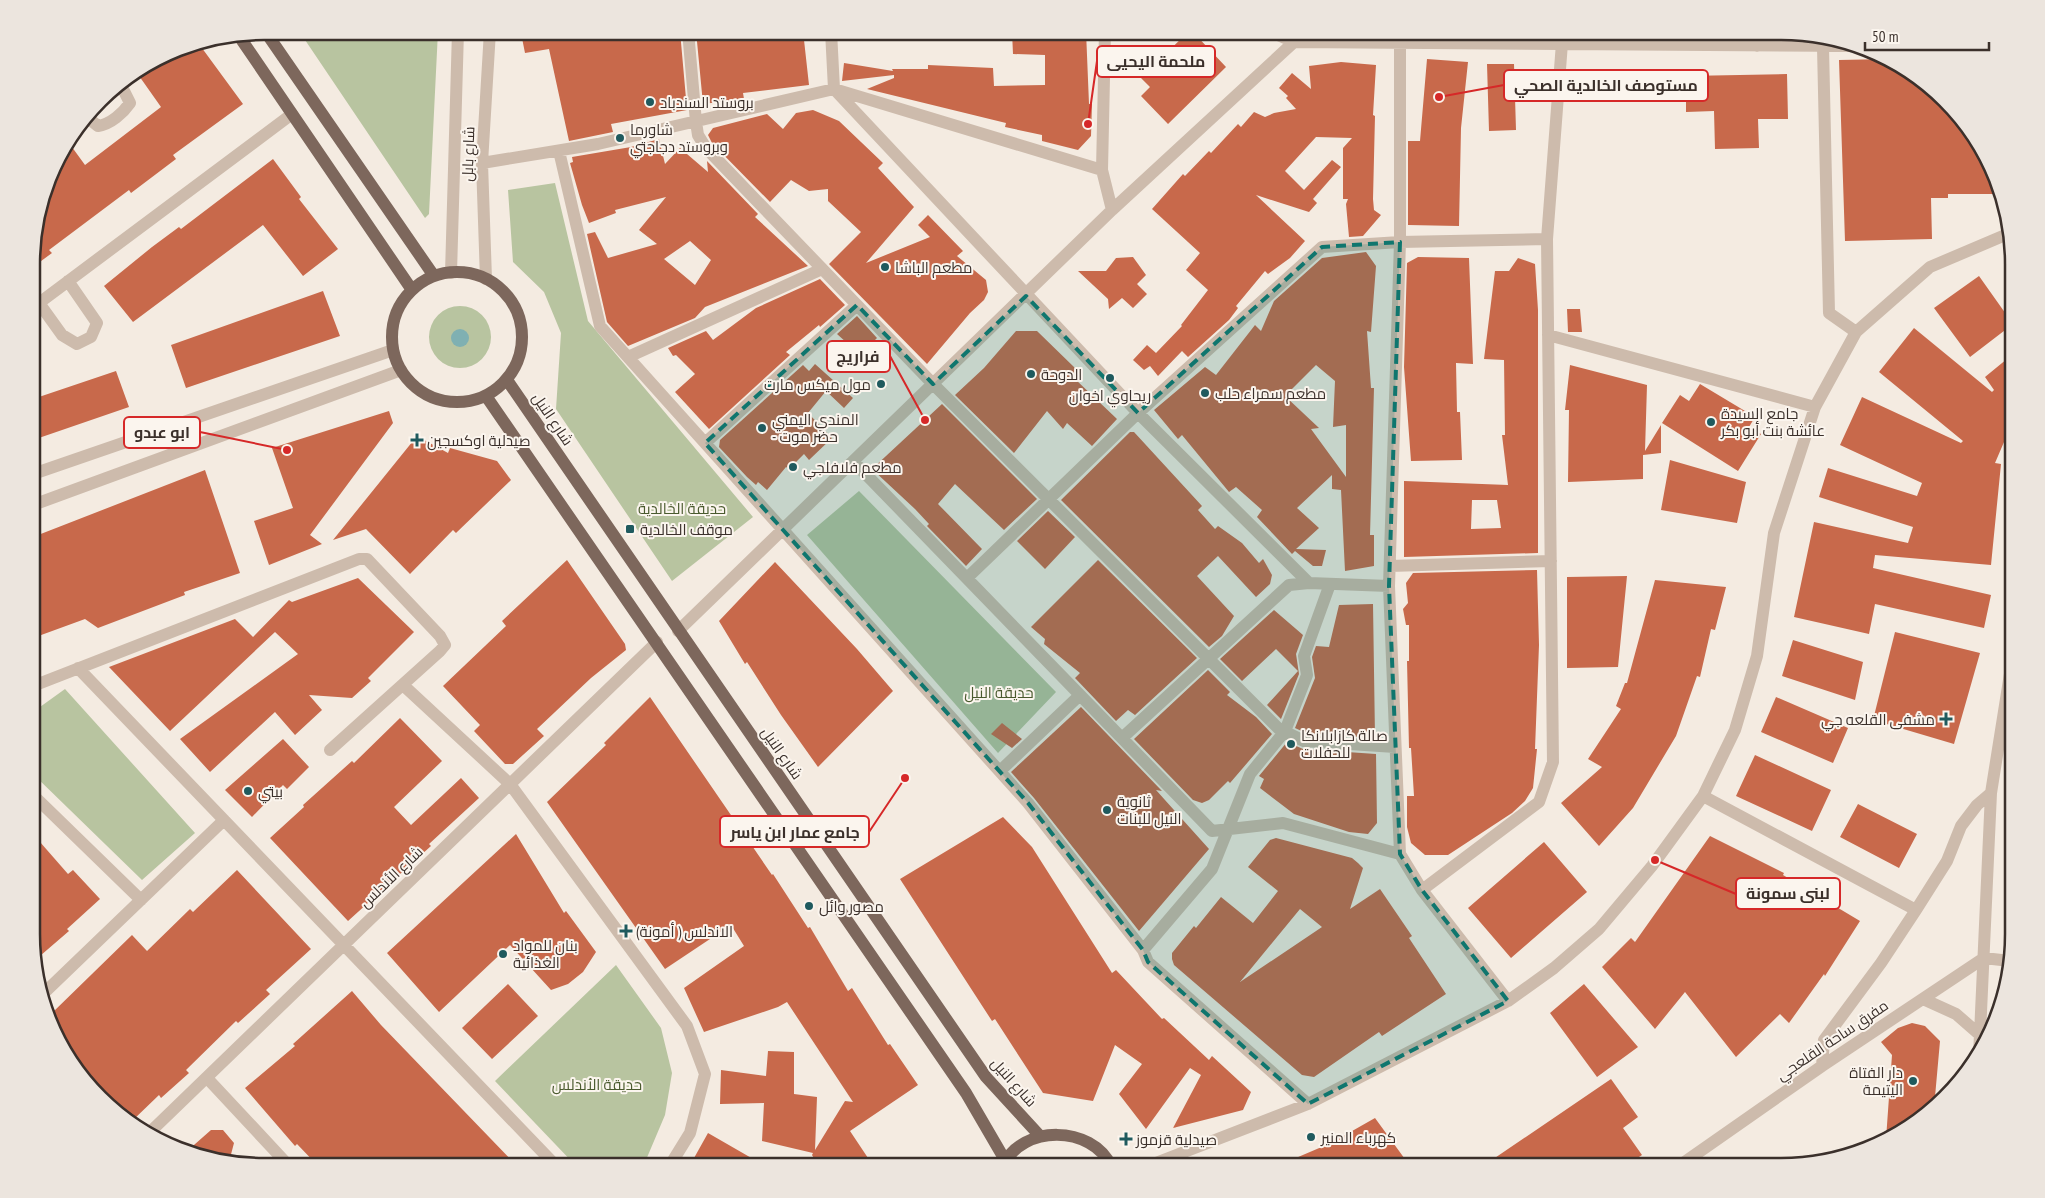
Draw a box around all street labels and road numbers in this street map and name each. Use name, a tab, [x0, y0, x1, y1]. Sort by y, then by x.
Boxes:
street label: شارع بابل	[458, 126, 480, 182]
street label: شارع النيل	[527, 389, 578, 450]
street label: شارع النيل	[755, 723, 807, 784]
street label: شارع الأندلس	[355, 842, 428, 913]
street label: مفرق ساحة القلعجي	[1772, 995, 1893, 1087]
street label: شارع النيل	[985, 1053, 1041, 1112]

